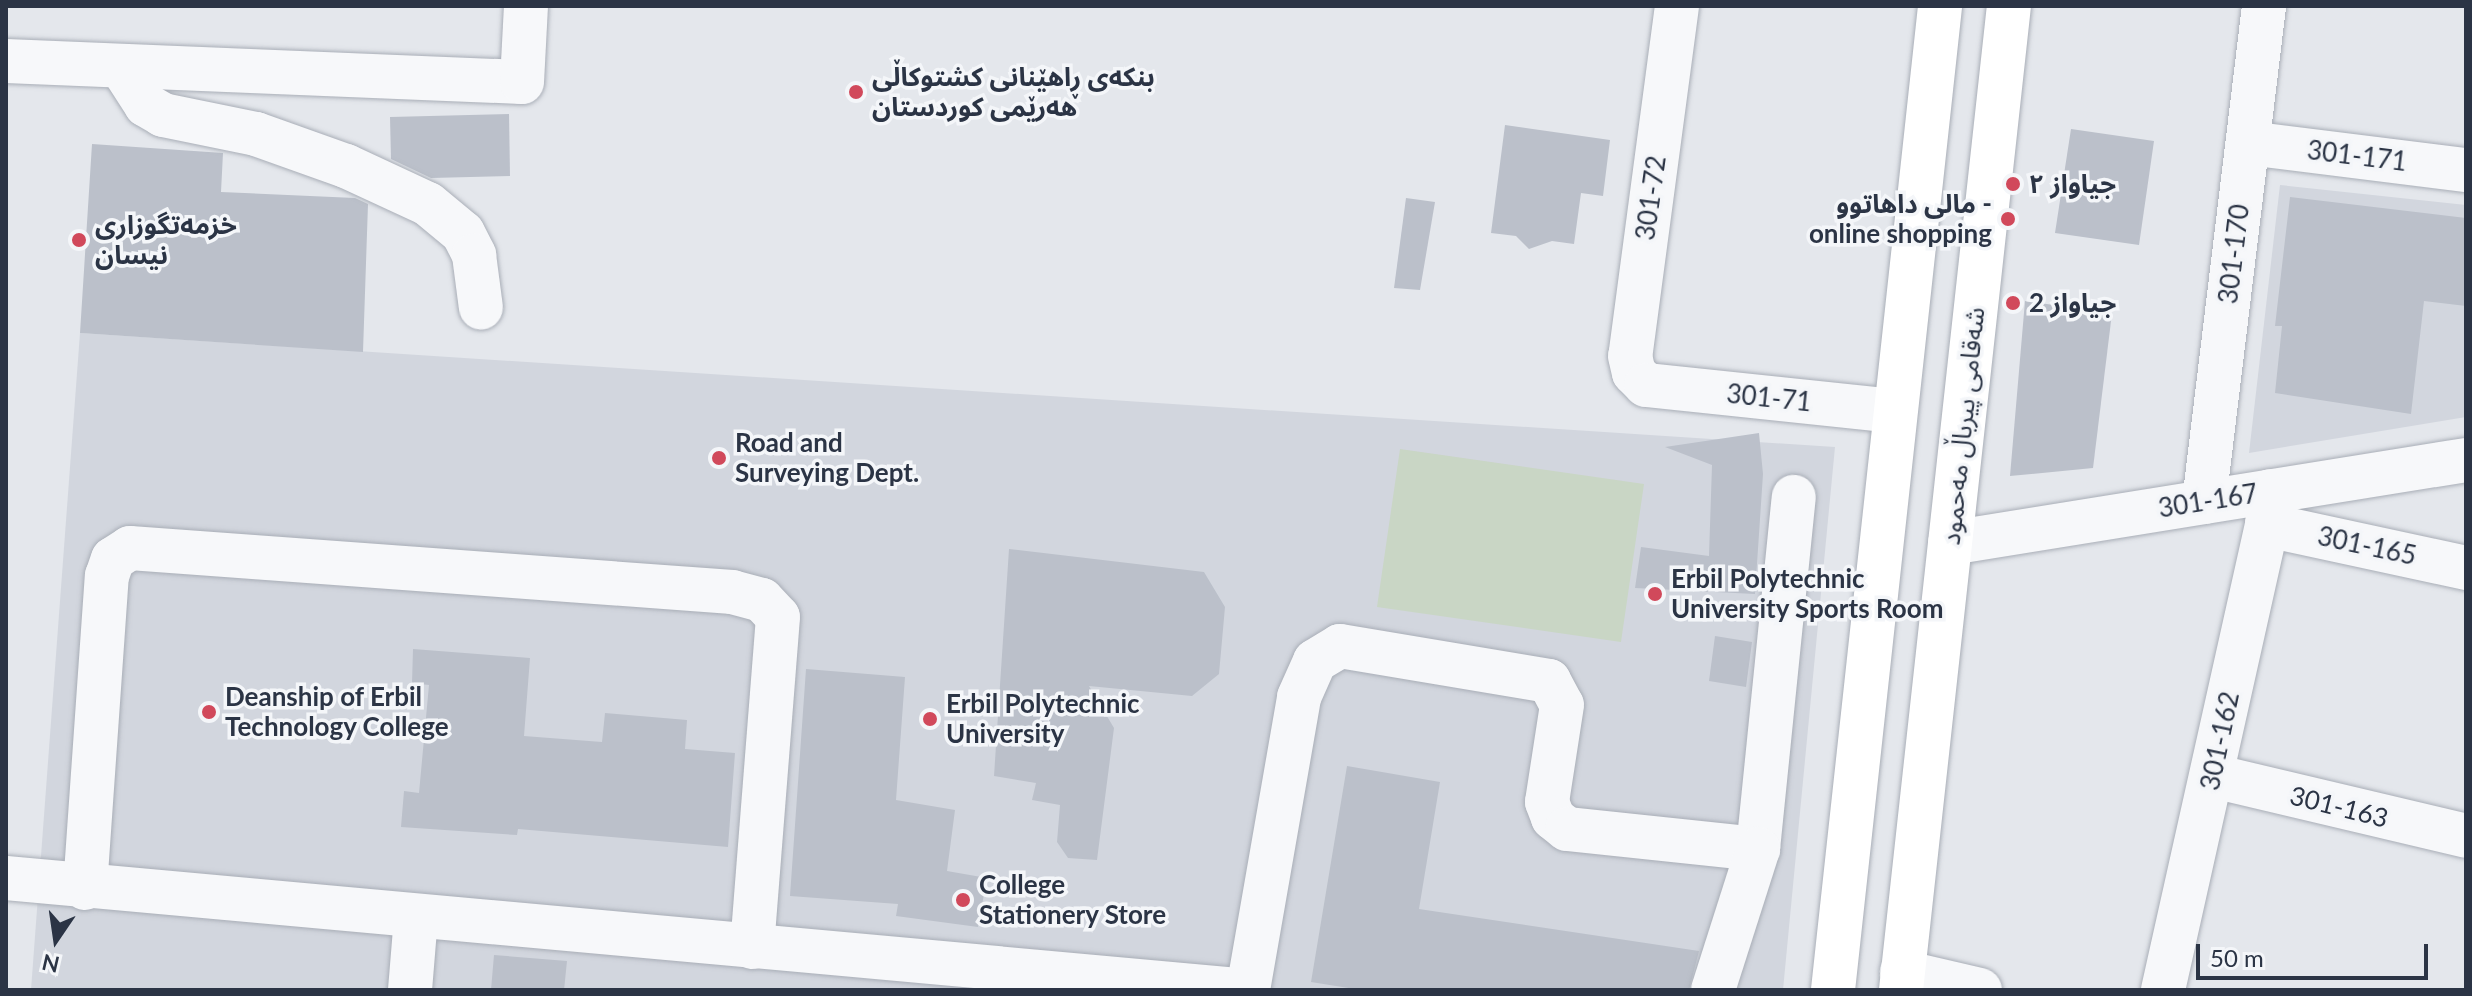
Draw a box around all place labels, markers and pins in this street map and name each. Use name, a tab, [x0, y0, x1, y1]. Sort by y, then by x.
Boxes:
place label: بنکەی ڕاهێنانی کشتوکاڵی هەرێمی کوردستان	[872, 61, 1155, 122]
marker: بنکەی ڕاهێنانی کشتوکاڵی هەرێمی کوردستان	[847, 83, 865, 101]
place label: جیاواز ٢	[2029, 168, 2116, 200]
marker: جیاواز ٢	[2004, 175, 2022, 193]
place label: مالی داهاتوو - online shopping	[1809, 188, 1992, 250]
place label: خزمەتگوزاری نیسان	[95, 209, 237, 270]
marker: مالی داهاتوو - online shopping	[1999, 210, 2017, 228]
marker: خزمەتگوزاری نیسان	[70, 231, 88, 249]
place label: جیاواز 2	[2029, 287, 2116, 319]
marker: جیاواز 2	[2004, 294, 2022, 312]
place label: Road and Surveying Dept.	[735, 427, 919, 488]
marker: Road and Surveying Dept.	[710, 449, 728, 467]
place label: Erbil Polytechnic University Sports Room	[1671, 563, 1944, 624]
marker: Erbil Polytechnic University Sports Room	[1646, 585, 1664, 603]
place label: Deanship of Erbil Technology College	[225, 681, 449, 742]
place label: Erbil Polytechnic University	[946, 688, 1140, 750]
marker: Deanship of Erbil Technology College	[200, 703, 218, 721]
marker: Erbil Polytechnic University	[921, 710, 939, 728]
place label: College Stationery Store	[979, 869, 1167, 930]
marker: College Stationery Store	[954, 891, 972, 909]

